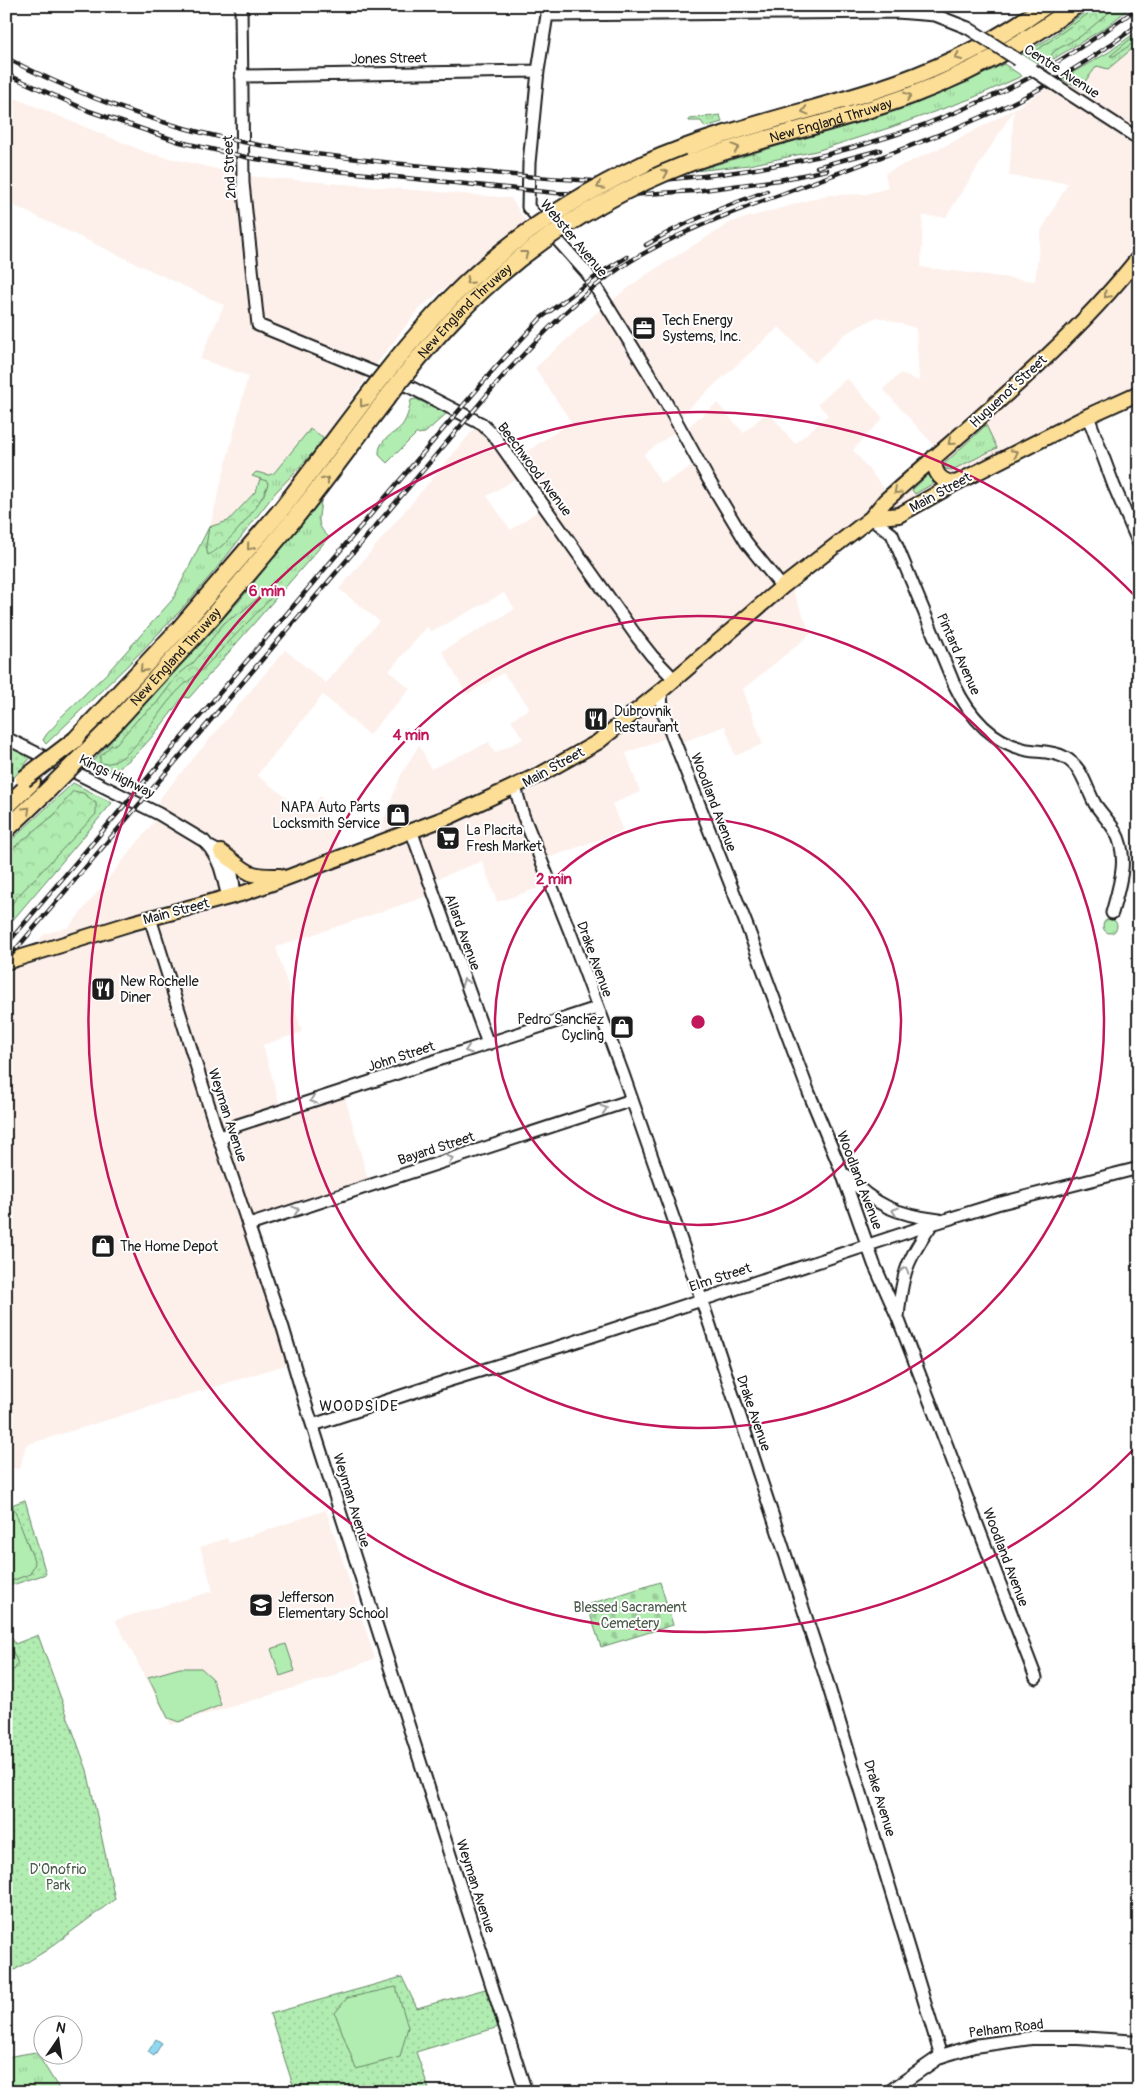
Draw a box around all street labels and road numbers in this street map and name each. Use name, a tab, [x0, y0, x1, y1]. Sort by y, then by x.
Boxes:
street label: Centre Avenue	[1021, 41, 1103, 102]
street label: Jones Street	[351, 49, 428, 68]
street label: New England Thruway	[768, 95, 894, 147]
street label: 2nd Street	[219, 134, 240, 199]
street label: Webster Avenue	[536, 196, 611, 280]
street label: New England Thruway	[414, 260, 515, 362]
street label: Huguenot Street	[966, 351, 1051, 431]
street label: Beechwood Avenue	[494, 419, 575, 520]
street label: Main Street	[906, 468, 974, 516]
street label: New England Thruway	[127, 605, 225, 710]
street label: Pintard Avenue	[933, 611, 984, 698]
street label: Main Street	[519, 743, 587, 791]
street label: Kings Highway	[76, 751, 157, 802]
street label: Woodland Avenue	[687, 751, 740, 854]
street label: Allard Avenue	[441, 892, 484, 973]
street label: Main Street	[141, 894, 211, 928]
street label: Drake Avenue	[573, 919, 616, 999]
street label: John Street	[365, 1038, 437, 1075]
street label: Weyman Avenue	[204, 1066, 251, 1164]
street label: Bayard Street	[396, 1128, 477, 1169]
street label: Woodland Avenue	[833, 1129, 886, 1232]
street label: Elm Street	[687, 1259, 754, 1295]
street label: Drake Avenue	[733, 1373, 774, 1453]
street label: Weyman Avenue	[329, 1451, 374, 1549]
street label: Woodland Avenue	[979, 1506, 1032, 1609]
street label: Drake Avenue	[860, 1758, 899, 1839]
street label: Weyman Avenue	[452, 1837, 499, 1935]
street label: Pelham Road	[968, 2015, 1045, 2042]

